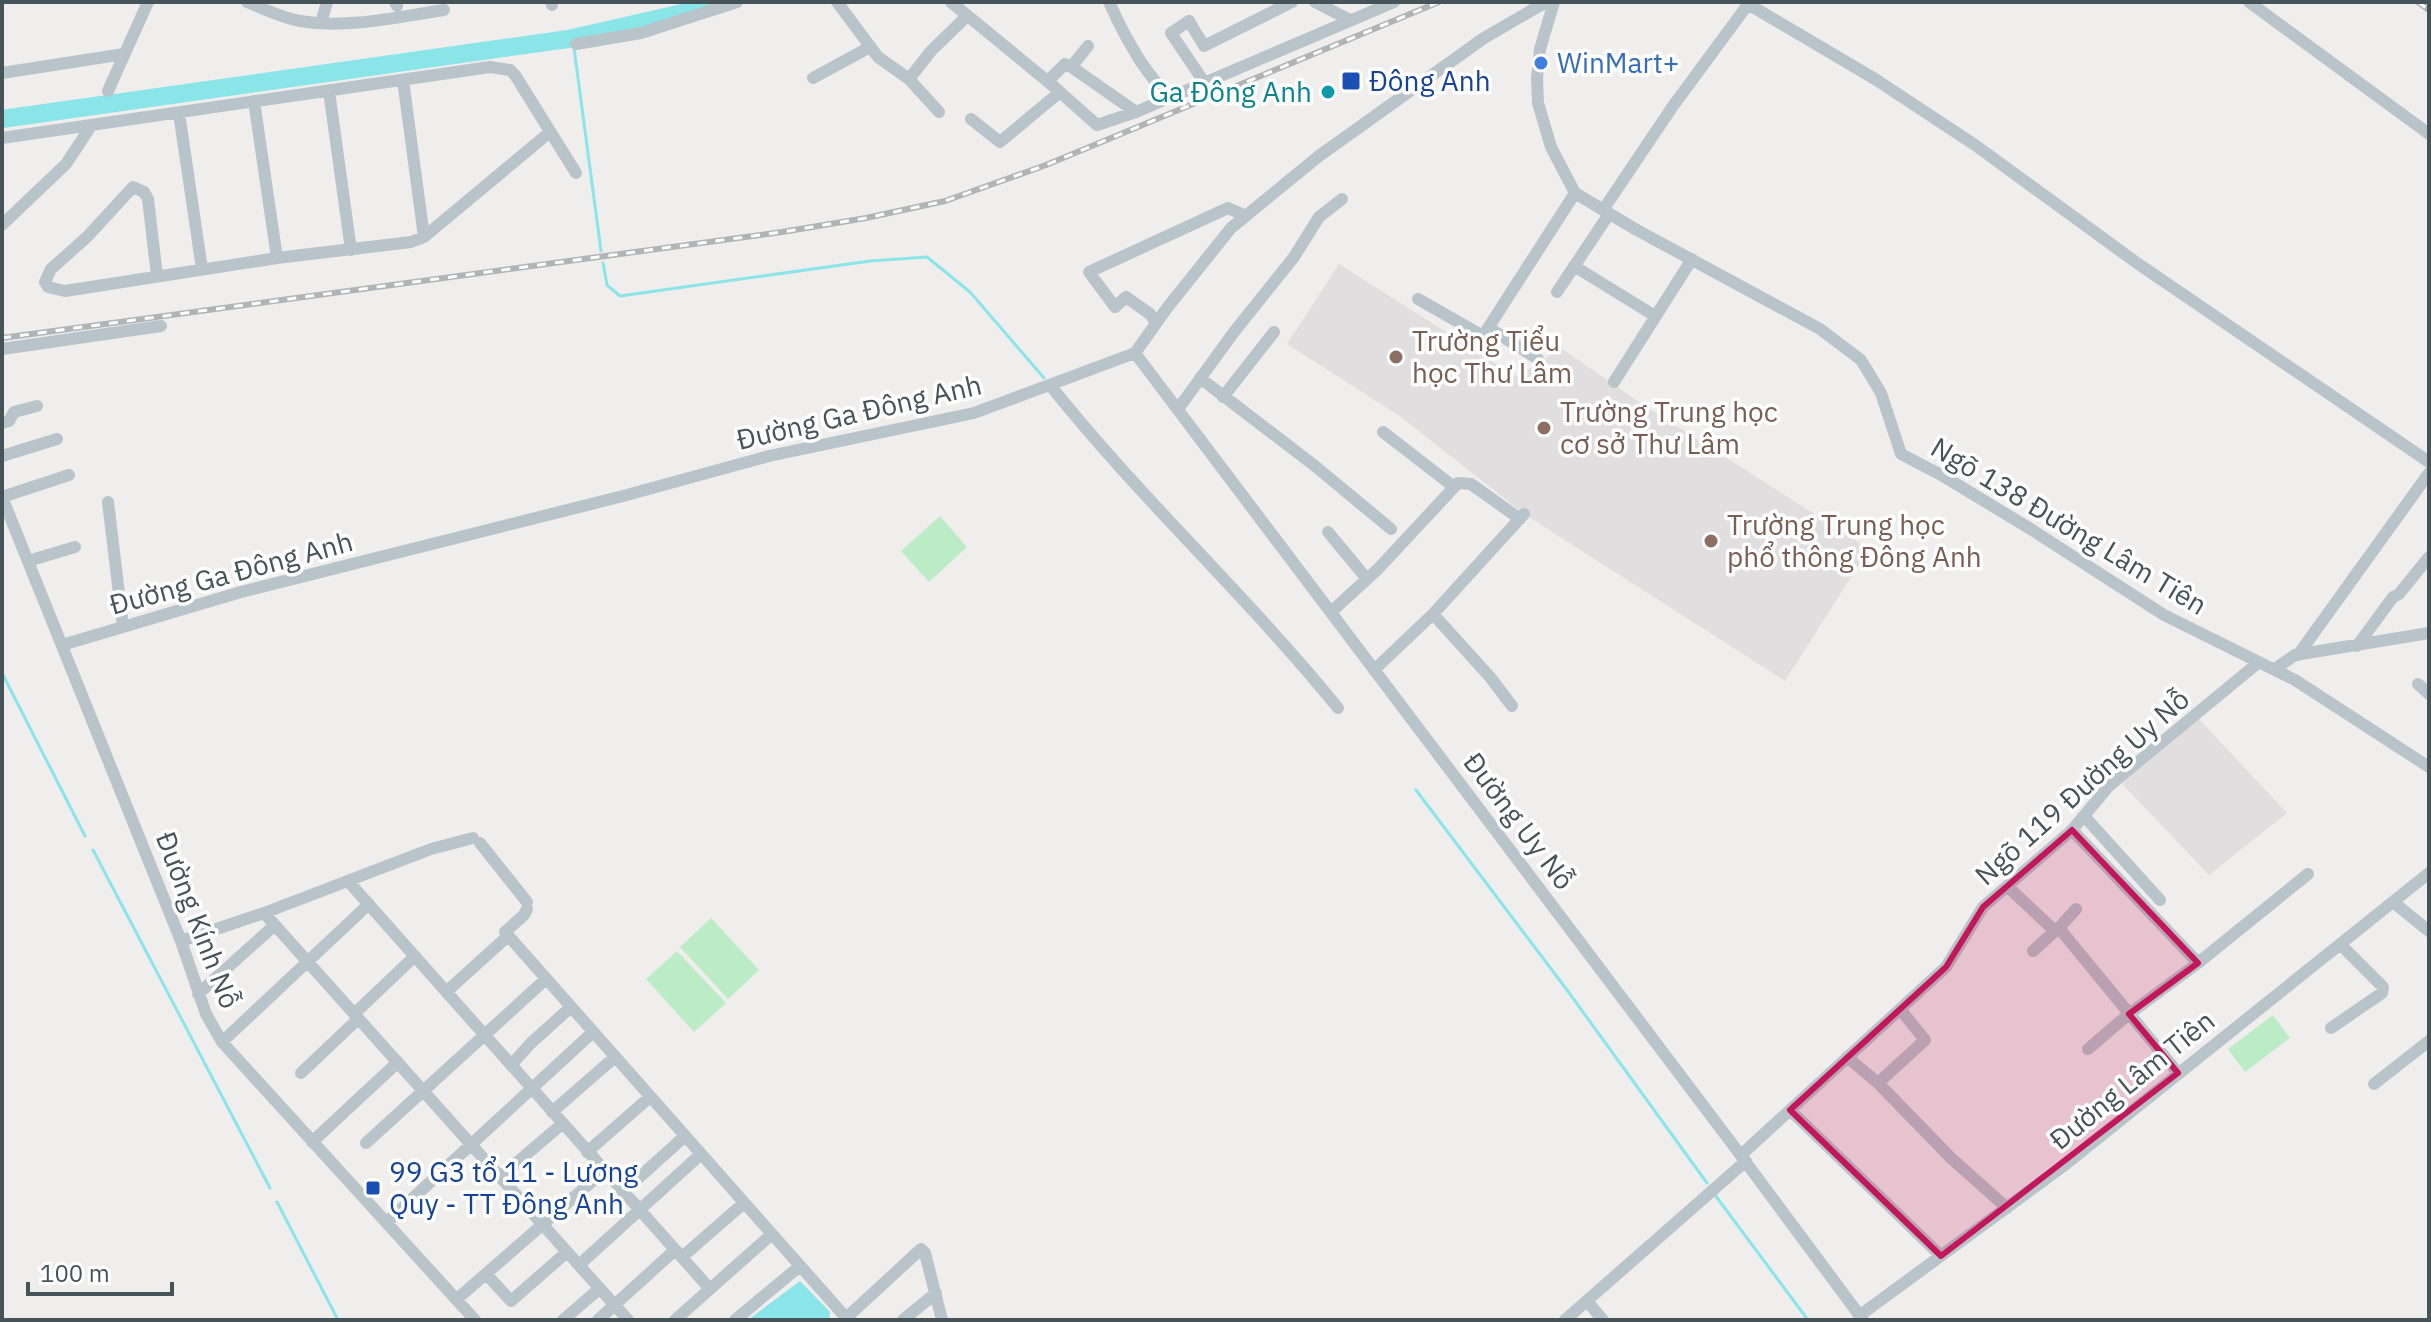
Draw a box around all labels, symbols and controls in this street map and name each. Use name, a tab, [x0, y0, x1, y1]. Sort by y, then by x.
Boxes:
place label: WinMart+	[1557, 44, 1680, 81]
marker: WinMart+	[1532, 54, 1550, 72]
place label: Đông Anh	[1369, 62, 1491, 99]
marker: Đông Anh	[1340, 70, 1362, 92]
place label: Ga Đông Anh	[1149, 73, 1312, 110]
marker: Ga Đông Anh	[1319, 83, 1337, 101]
place label: Trường Tiểu học Thư Lâm	[1412, 322, 1572, 391]
marker: Trường Tiểu học Thư Lâm	[1387, 348, 1405, 366]
street label: Đường Ga Đông Anh	[733, 365, 985, 458]
place label: Trường Trung học cơ sở Thư Lâm	[1560, 393, 1778, 462]
marker: Trường Trung học cơ sở Thư Lâm	[1535, 419, 1553, 437]
street label: Ngõ 138 Đường Lâm Tiên	[1924, 428, 2214, 623]
place label: Trường Trung học phổ thông Đông Anh	[1727, 506, 1982, 575]
street label: Đường Ga Đông Anh	[105, 522, 357, 623]
marker: Trường Trung học phổ thông Đông Anh	[1702, 532, 1720, 550]
street label: Ngõ 119 Đường Uy Nỗ	[1967, 680, 2197, 893]
street label: Đường Uy Nỗ	[1456, 745, 1583, 897]
street label: Đường Kính Nỗ	[148, 826, 249, 1013]
street label: Đường Lâm Tiên	[2042, 1002, 2222, 1158]
place label: 99 G3 tổ 11 - Lương Quy - TT Đông Anh	[389, 1153, 638, 1222]
marker: 99 G3 tổ 11 - Lương Quy - TT Đông Anh	[364, 1179, 382, 1197]
scale bar	[28, 1246, 172, 1296]
text: 100 m	[40, 1257, 110, 1289]

